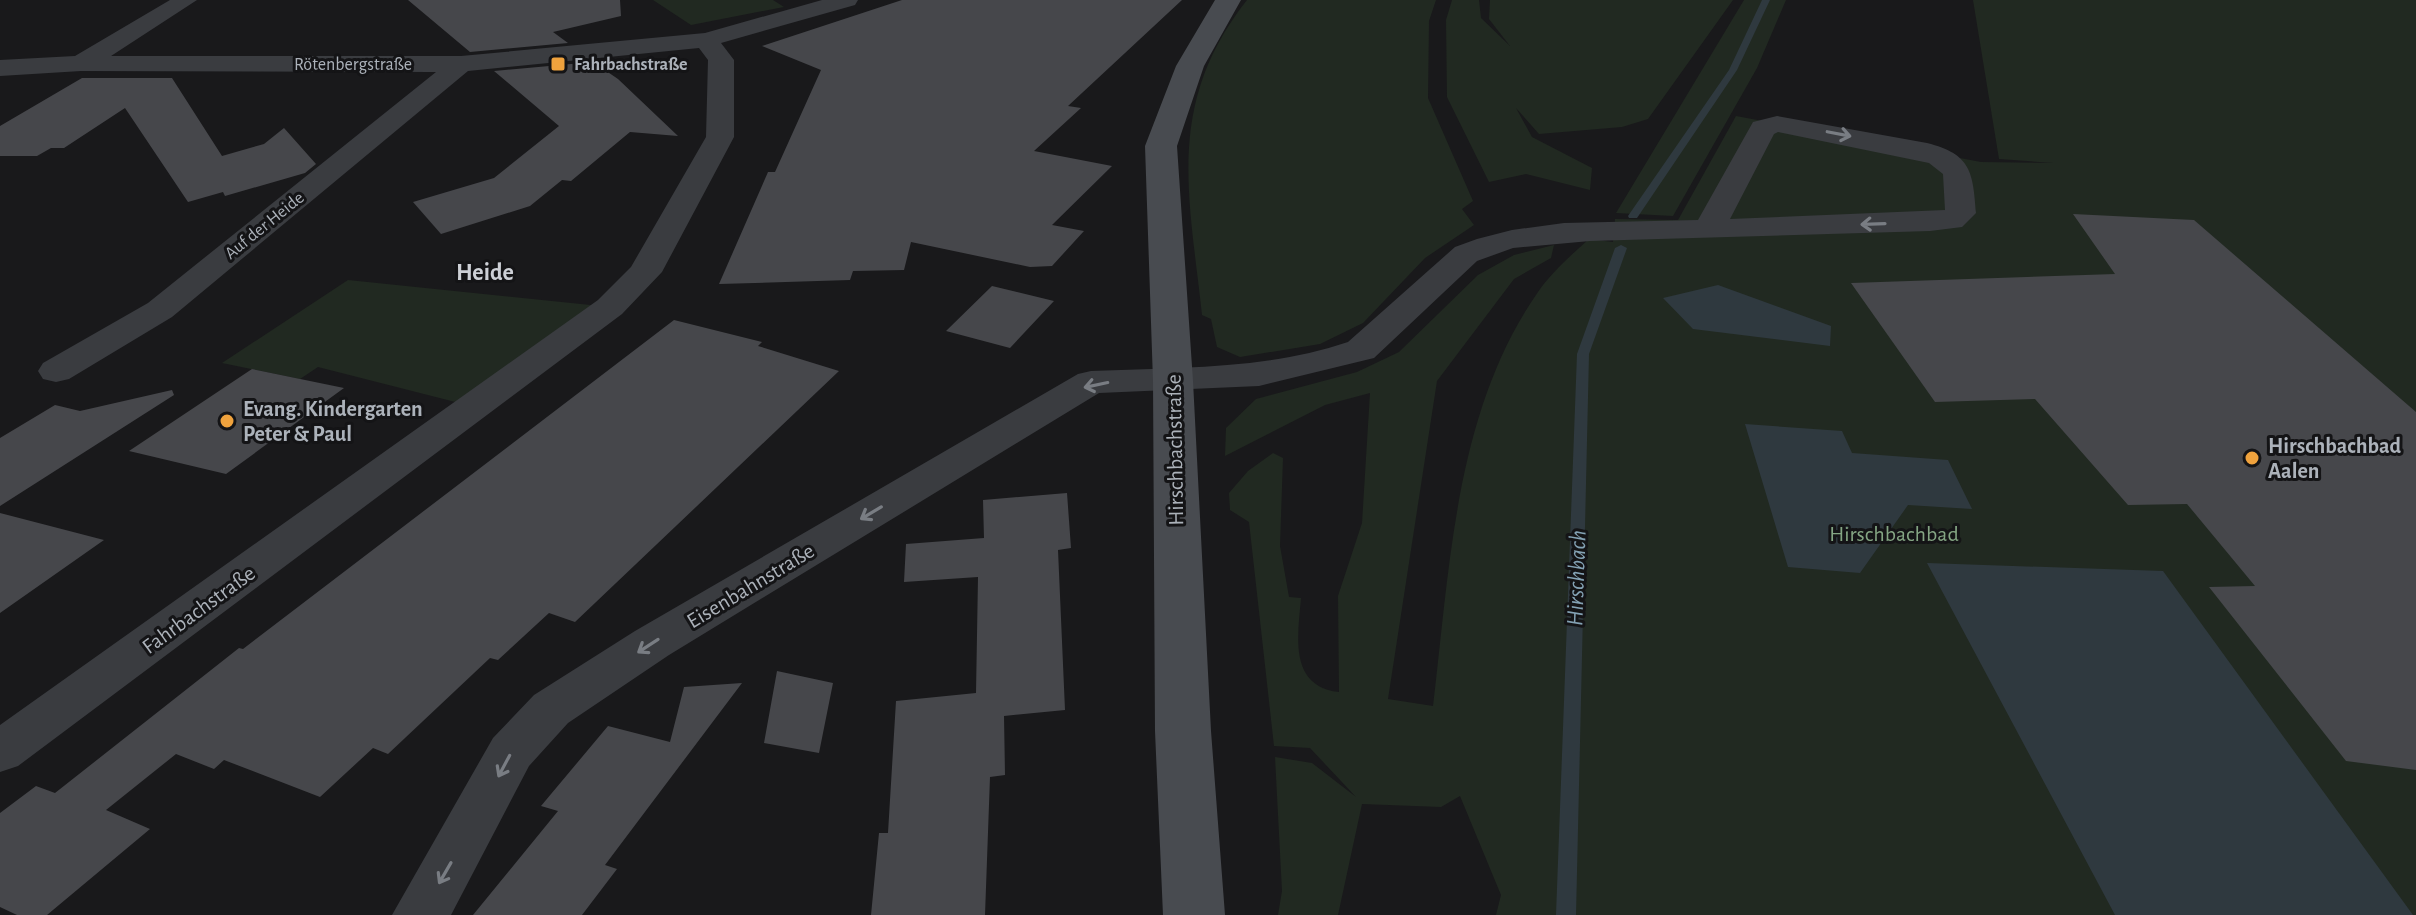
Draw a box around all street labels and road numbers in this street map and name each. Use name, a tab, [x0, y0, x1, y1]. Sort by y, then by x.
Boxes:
street label: Rötenbergstraße	[294, 56, 412, 74]
street label: Auf der Heide	[222, 189, 308, 263]
street label: Hirschbachstraße	[1163, 374, 1187, 526]
street label: Eisenbahnstraße	[683, 539, 818, 632]
street label: Fahrbachstraße	[138, 562, 259, 658]

